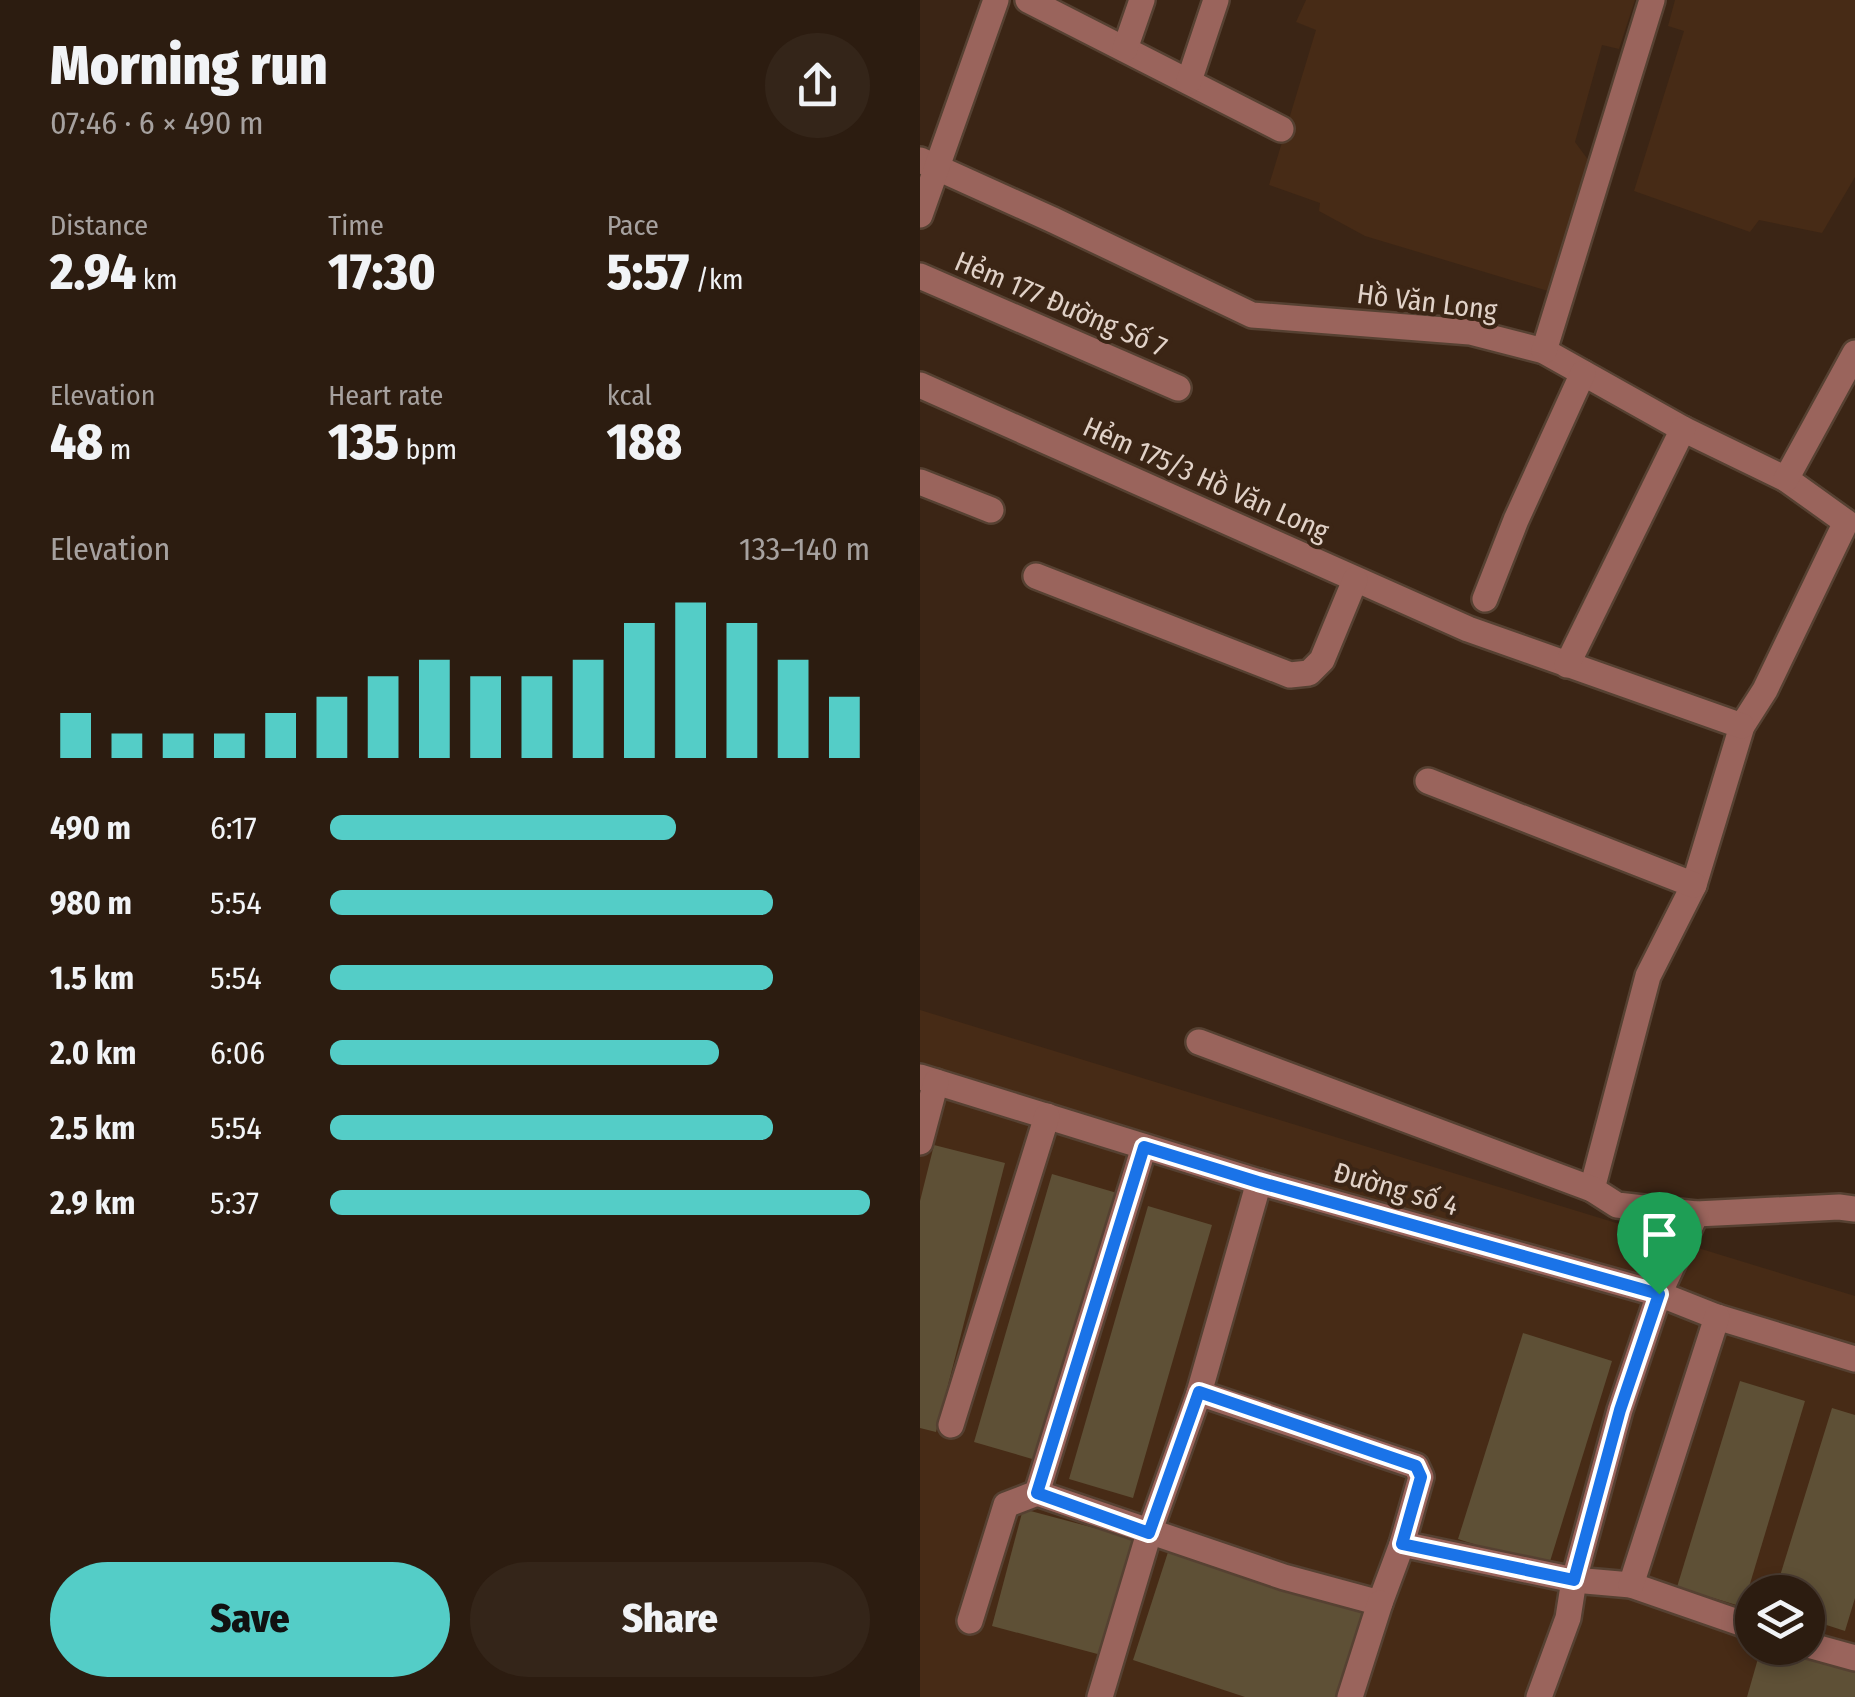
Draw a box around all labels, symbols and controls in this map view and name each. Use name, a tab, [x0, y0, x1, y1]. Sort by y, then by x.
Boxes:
text: Morning run	[50, 33, 328, 99]
button: share	[765, 33, 870, 138]
text: 07:46 · 6 × 490 m	[50, 104, 264, 142]
text: Distance	[50, 209, 148, 242]
text: Time	[328, 209, 384, 242]
text: Pace	[607, 209, 659, 242]
text: 2.94	[50, 242, 136, 302]
text: 17:30	[328, 242, 436, 302]
text: 5:57	[607, 242, 689, 302]
street label: Hẻm 177 Đường Số 7	[950, 244, 1172, 364]
text: km	[136, 263, 177, 296]
text: /km	[689, 263, 743, 296]
street label: Hồ Văn Long	[1355, 277, 1500, 327]
text: Elevation	[50, 379, 155, 412]
text: Heart rate	[328, 379, 443, 412]
text: kcal	[607, 379, 652, 412]
street label: Hẻm 175/3 Hồ Văn Long	[1078, 410, 1335, 548]
text: 48	[50, 412, 103, 472]
text: 135	[328, 412, 399, 472]
text: 188	[607, 412, 682, 472]
text: m	[103, 433, 131, 466]
text: bpm	[399, 433, 457, 466]
text: Elevation	[50, 530, 170, 568]
text: 133–140 m	[739, 530, 870, 568]
text: 490 m	[50, 809, 131, 847]
text: 6:17	[210, 809, 257, 847]
text: 980 m	[50, 884, 132, 922]
text: 5:54	[210, 884, 262, 922]
text: 1.5 km	[50, 959, 134, 997]
text: 5:54	[210, 959, 262, 997]
text: 2.0 km	[50, 1034, 137, 1072]
text: 6:06	[210, 1034, 265, 1072]
text: 2.5 km	[50, 1109, 136, 1147]
text: 5:54	[210, 1109, 262, 1147]
street label: Đường số 4	[1330, 1155, 1462, 1223]
text: 2.9 km	[50, 1184, 135, 1222]
text: 5:37	[210, 1184, 259, 1222]
pin	[1617, 1192, 1702, 1295]
icon: arrive	[1632, 1207, 1687, 1262]
button: Save	[50, 1562, 450, 1677]
button: Share	[470, 1562, 870, 1677]
map controls	[1735, 1575, 1825, 1665]
button: layers	[1735, 1575, 1825, 1665]

